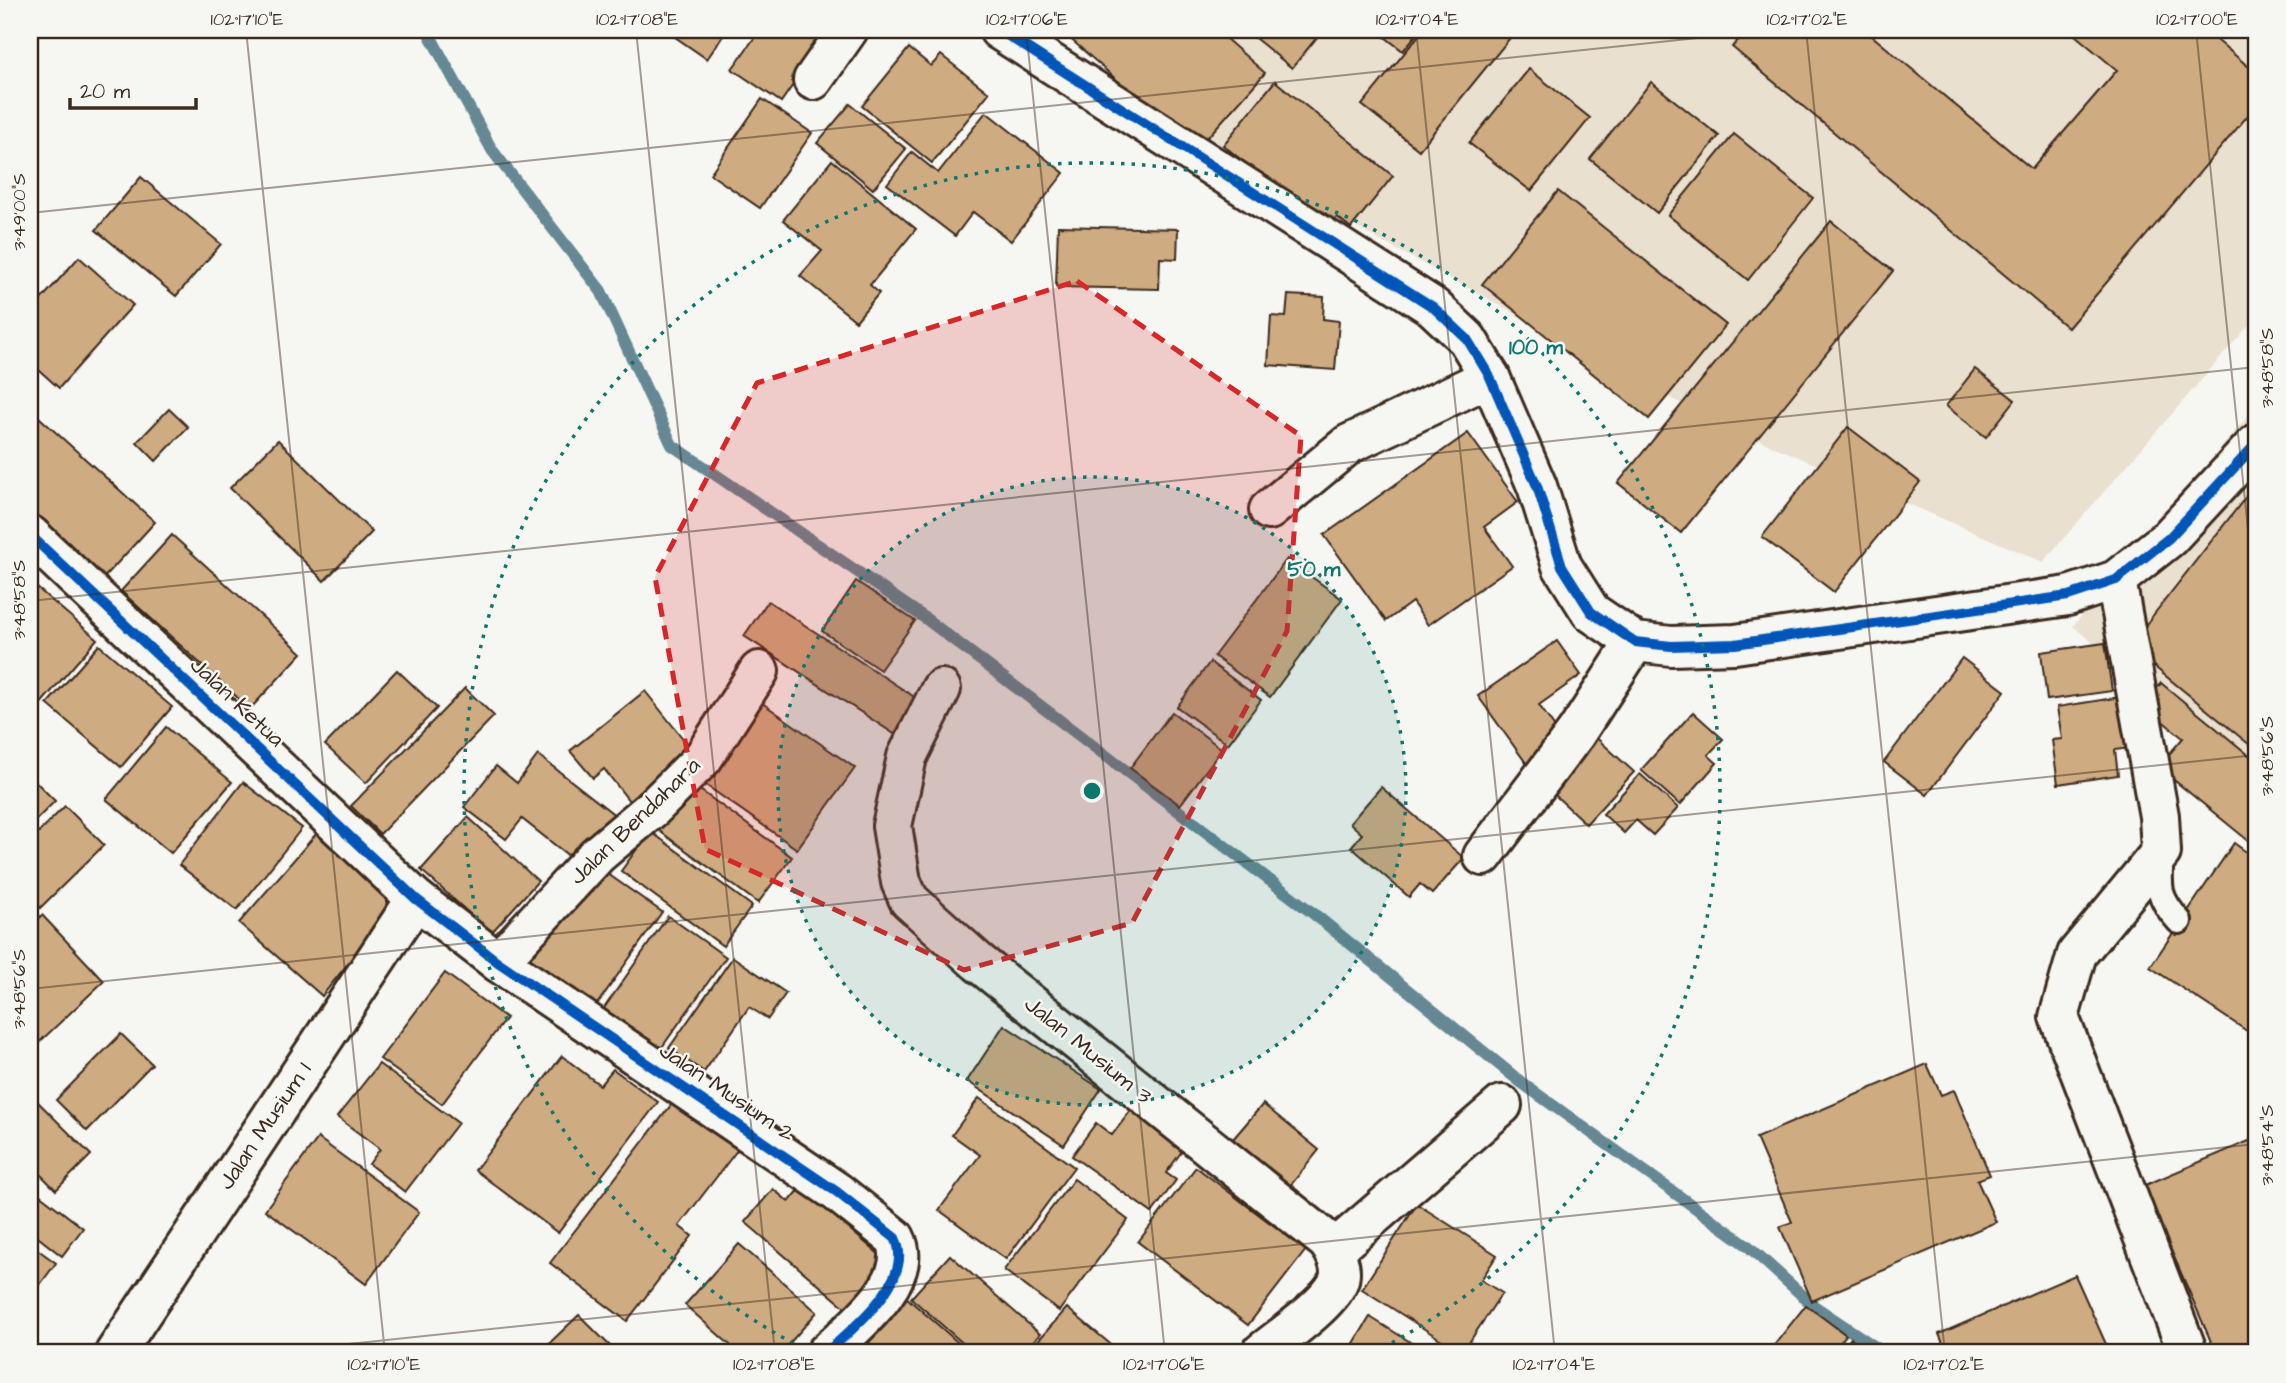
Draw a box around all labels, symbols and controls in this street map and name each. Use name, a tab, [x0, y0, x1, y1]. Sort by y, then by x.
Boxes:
text: 102°17'10"E	[211, 7, 284, 32]
text: 102°17'08"E	[596, 7, 678, 32]
text: 102°17'06"E	[986, 7, 1068, 32]
text: 102°17'04"E	[1376, 7, 1459, 32]
text: 102°17'02"E	[1767, 7, 1848, 32]
text: 102°17'00"E	[2156, 7, 2238, 32]
scale bar	[70, 66, 196, 110]
text: 20 m	[80, 77, 131, 106]
text: 3°49'00"S	[7, 173, 32, 251]
text: 3°48'58"S	[2255, 328, 2280, 408]
text: 100 m	[1509, 333, 1564, 362]
text: 50 m	[1288, 555, 1341, 584]
text: 3°48'58"S	[7, 560, 32, 640]
street label: Jalan Ketua	[183, 650, 292, 754]
text: 3°48'56"S	[2255, 716, 2280, 796]
street label: Jalan Bendahara	[562, 750, 708, 892]
centre of rings	[1080, 779, 1104, 803]
text: 3°48'56"S	[7, 949, 32, 1029]
street label: Jalan Musium 3	[1017, 988, 1159, 1112]
street label: Jalan Musium 2	[653, 1035, 801, 1149]
street label: Jalan Musium 1	[211, 1056, 319, 1196]
text: 3°48'54"S	[2255, 1105, 2280, 1185]
text: 102°17'10"E	[348, 1352, 421, 1377]
text: 102°17'08"E	[733, 1352, 815, 1377]
text: 102°17'06"E	[1123, 1352, 1205, 1377]
text: 102°17'04"E	[1513, 1352, 1596, 1377]
text: 102°17'02"E	[1904, 1352, 1985, 1377]

